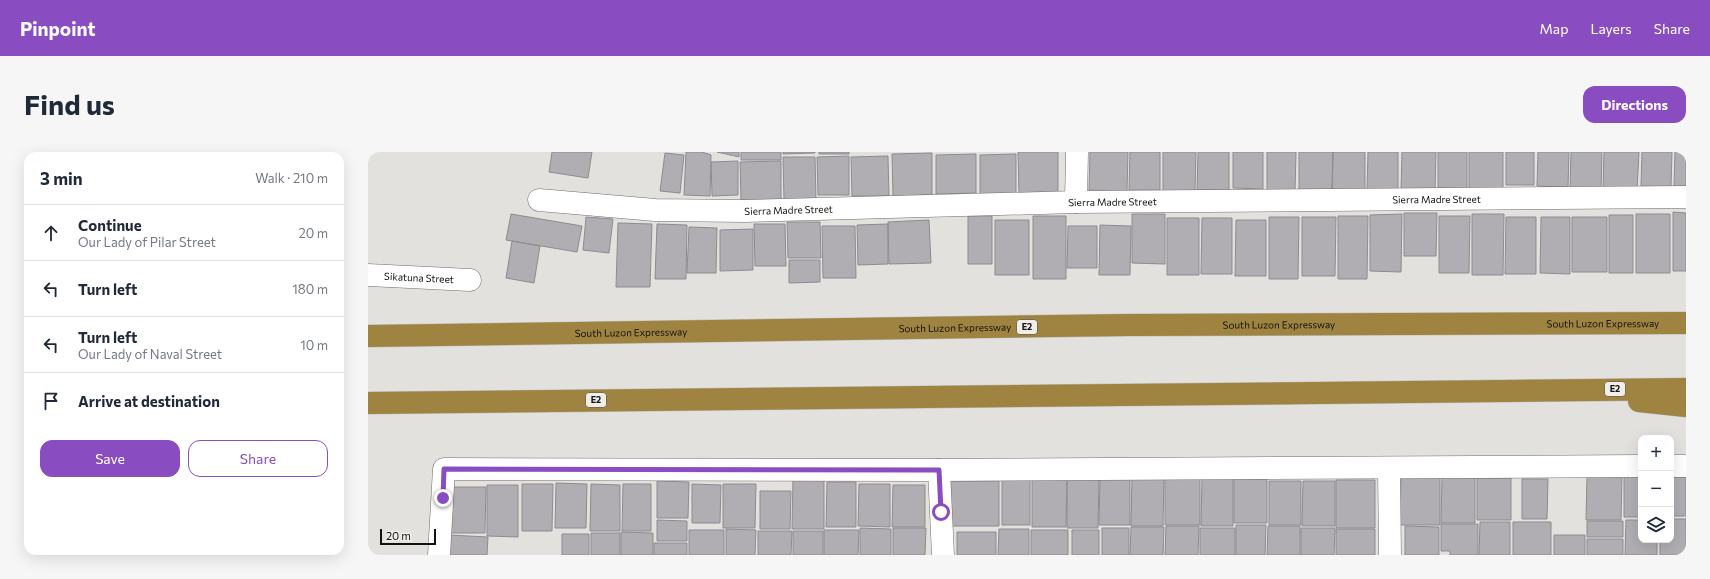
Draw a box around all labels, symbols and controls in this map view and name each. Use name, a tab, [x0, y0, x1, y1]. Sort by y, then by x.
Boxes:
text: Pinpoint	[20, 17, 96, 40]
text: Map	[1540, 20, 1568, 37]
text: Layers	[1590, 20, 1632, 37]
text: Share	[1654, 20, 1690, 37]
button: Directions	[1583, 86, 1686, 123]
text: Find us	[24, 87, 115, 121]
text: 3 min	[40, 168, 83, 189]
text: Walk · 210 m	[255, 170, 328, 186]
street label: Sierra Madre Street	[1392, 193, 1481, 205]
street label: Sierra Madre Street	[1068, 195, 1157, 208]
street label: Sierra Madre Street	[744, 203, 833, 217]
text: Continue	[78, 216, 142, 234]
icon: ahead	[40, 222, 62, 244]
text: 20 m	[299, 225, 328, 241]
text: Our Lady of Pilar Street	[78, 234, 216, 250]
street label: Sikatuna Street	[384, 270, 454, 285]
icon: left	[40, 278, 62, 300]
text: Turn left	[78, 280, 137, 298]
text: 180 m	[292, 281, 328, 297]
street label: South Luzon Expressway	[1547, 317, 1659, 329]
street label: South Luzon Expressway	[1223, 318, 1335, 331]
road number: E2	[1017, 320, 1037, 334]
street label: South Luzon Expressway	[899, 321, 1011, 334]
street label: South Luzon Expressway	[575, 325, 687, 339]
text: Turn left	[78, 328, 137, 346]
icon: left	[40, 334, 62, 356]
text: 10 m	[300, 337, 328, 353]
text: Our Lady of Naval Street	[78, 346, 222, 362]
road number: E2	[1605, 382, 1625, 396]
icon: arrive	[40, 390, 62, 412]
text: Arrive at destination	[78, 392, 220, 410]
road number: E2	[586, 393, 606, 407]
map controls	[1638, 435, 1674, 543]
button: +	[1638, 435, 1674, 471]
button: Save	[40, 440, 180, 477]
button: Share	[188, 440, 328, 477]
button: −	[1638, 471, 1674, 507]
route end	[434, 489, 452, 507]
route start	[932, 503, 950, 521]
button: layers	[1638, 507, 1674, 543]
scale bar	[380, 527, 436, 546]
text: 20 m	[386, 529, 411, 542]

